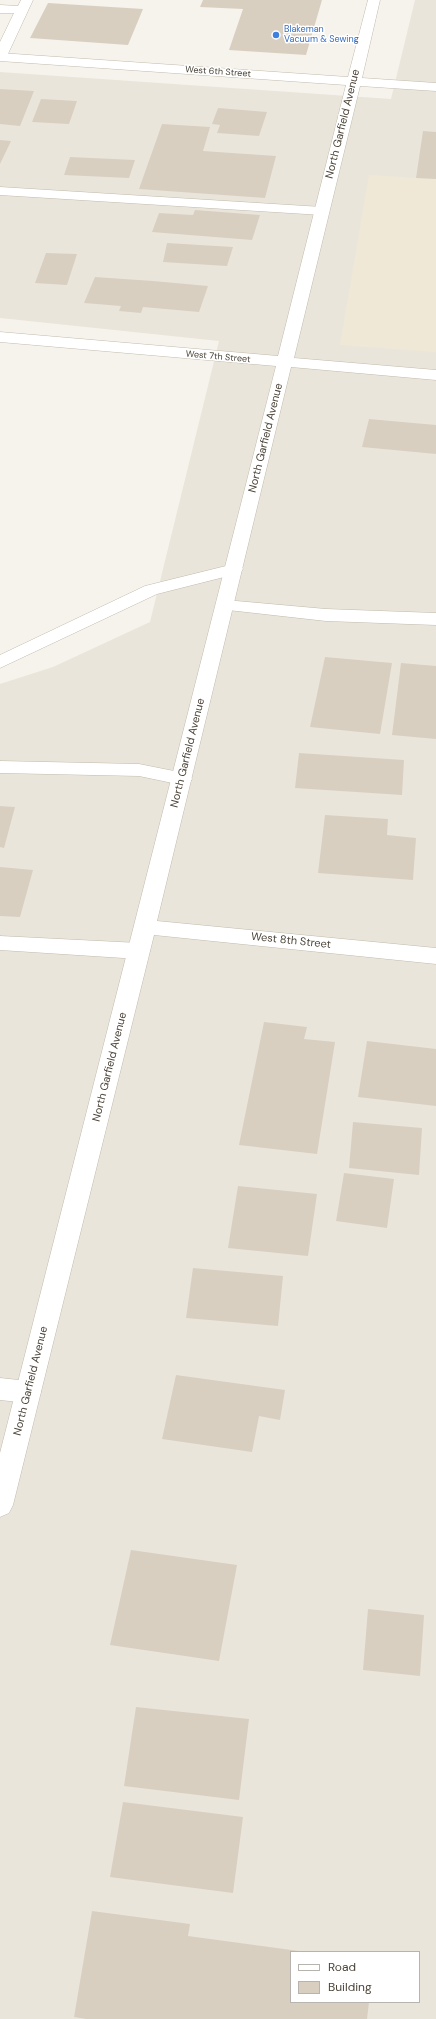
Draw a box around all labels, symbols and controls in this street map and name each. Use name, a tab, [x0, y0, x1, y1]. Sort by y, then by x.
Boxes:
place label: Blakeman Vacuum & Sewing	[284, 25, 359, 46]
marker: Blakeman Vacuum & Sewing	[271, 30, 281, 40]
street label: West 6th Street	[185, 64, 251, 80]
street label: North Garfield Avenue	[323, 68, 363, 180]
street label: West 7th Street	[185, 349, 251, 365]
street label: North Garfield Avenue	[246, 382, 286, 494]
street label: North Garfield Avenue	[168, 697, 208, 809]
street label: West 8th Street	[250, 930, 332, 952]
street label: North Garfield Avenue	[90, 1011, 130, 1123]
street label: North Garfield Avenue	[11, 1325, 51, 1437]
legend	[290, 1951, 420, 2003]
text: Road	[328, 1959, 356, 1975]
text: Building	[328, 1979, 372, 1995]

